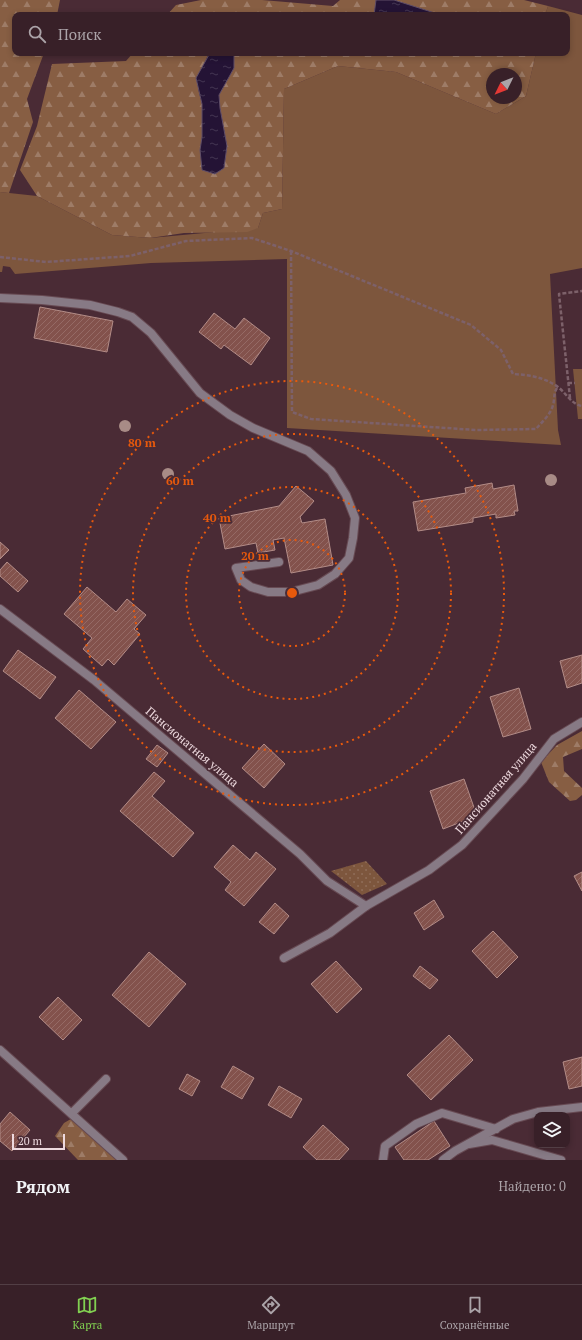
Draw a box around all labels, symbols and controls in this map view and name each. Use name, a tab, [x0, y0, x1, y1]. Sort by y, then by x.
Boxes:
search box	[12, 12, 570, 56]
icon: search	[26, 23, 48, 45]
text: Поиск	[58, 24, 101, 44]
north arrow	[486, 68, 522, 104]
text: 80 m	[128, 435, 156, 450]
text: 60 m	[166, 473, 194, 488]
text: 40 m	[203, 510, 231, 525]
text: 20 m	[241, 548, 269, 563]
centre of rings	[285, 586, 299, 600]
street label: Пансионатная улица	[143, 703, 242, 790]
street label: Пансионатная улица	[452, 739, 540, 837]
map controls	[534, 1112, 570, 1148]
button: layers	[534, 1112, 570, 1148]
scale bar	[12, 1132, 65, 1151]
text: 20 m	[18, 1134, 42, 1148]
text: Рядом	[16, 1175, 70, 1198]
text: Найдено: 0	[499, 1177, 566, 1195]
tab: Карта	[72, 1294, 102, 1332]
tab: Маршрут	[247, 1294, 295, 1332]
tab: Сохранённые	[440, 1294, 509, 1332]

